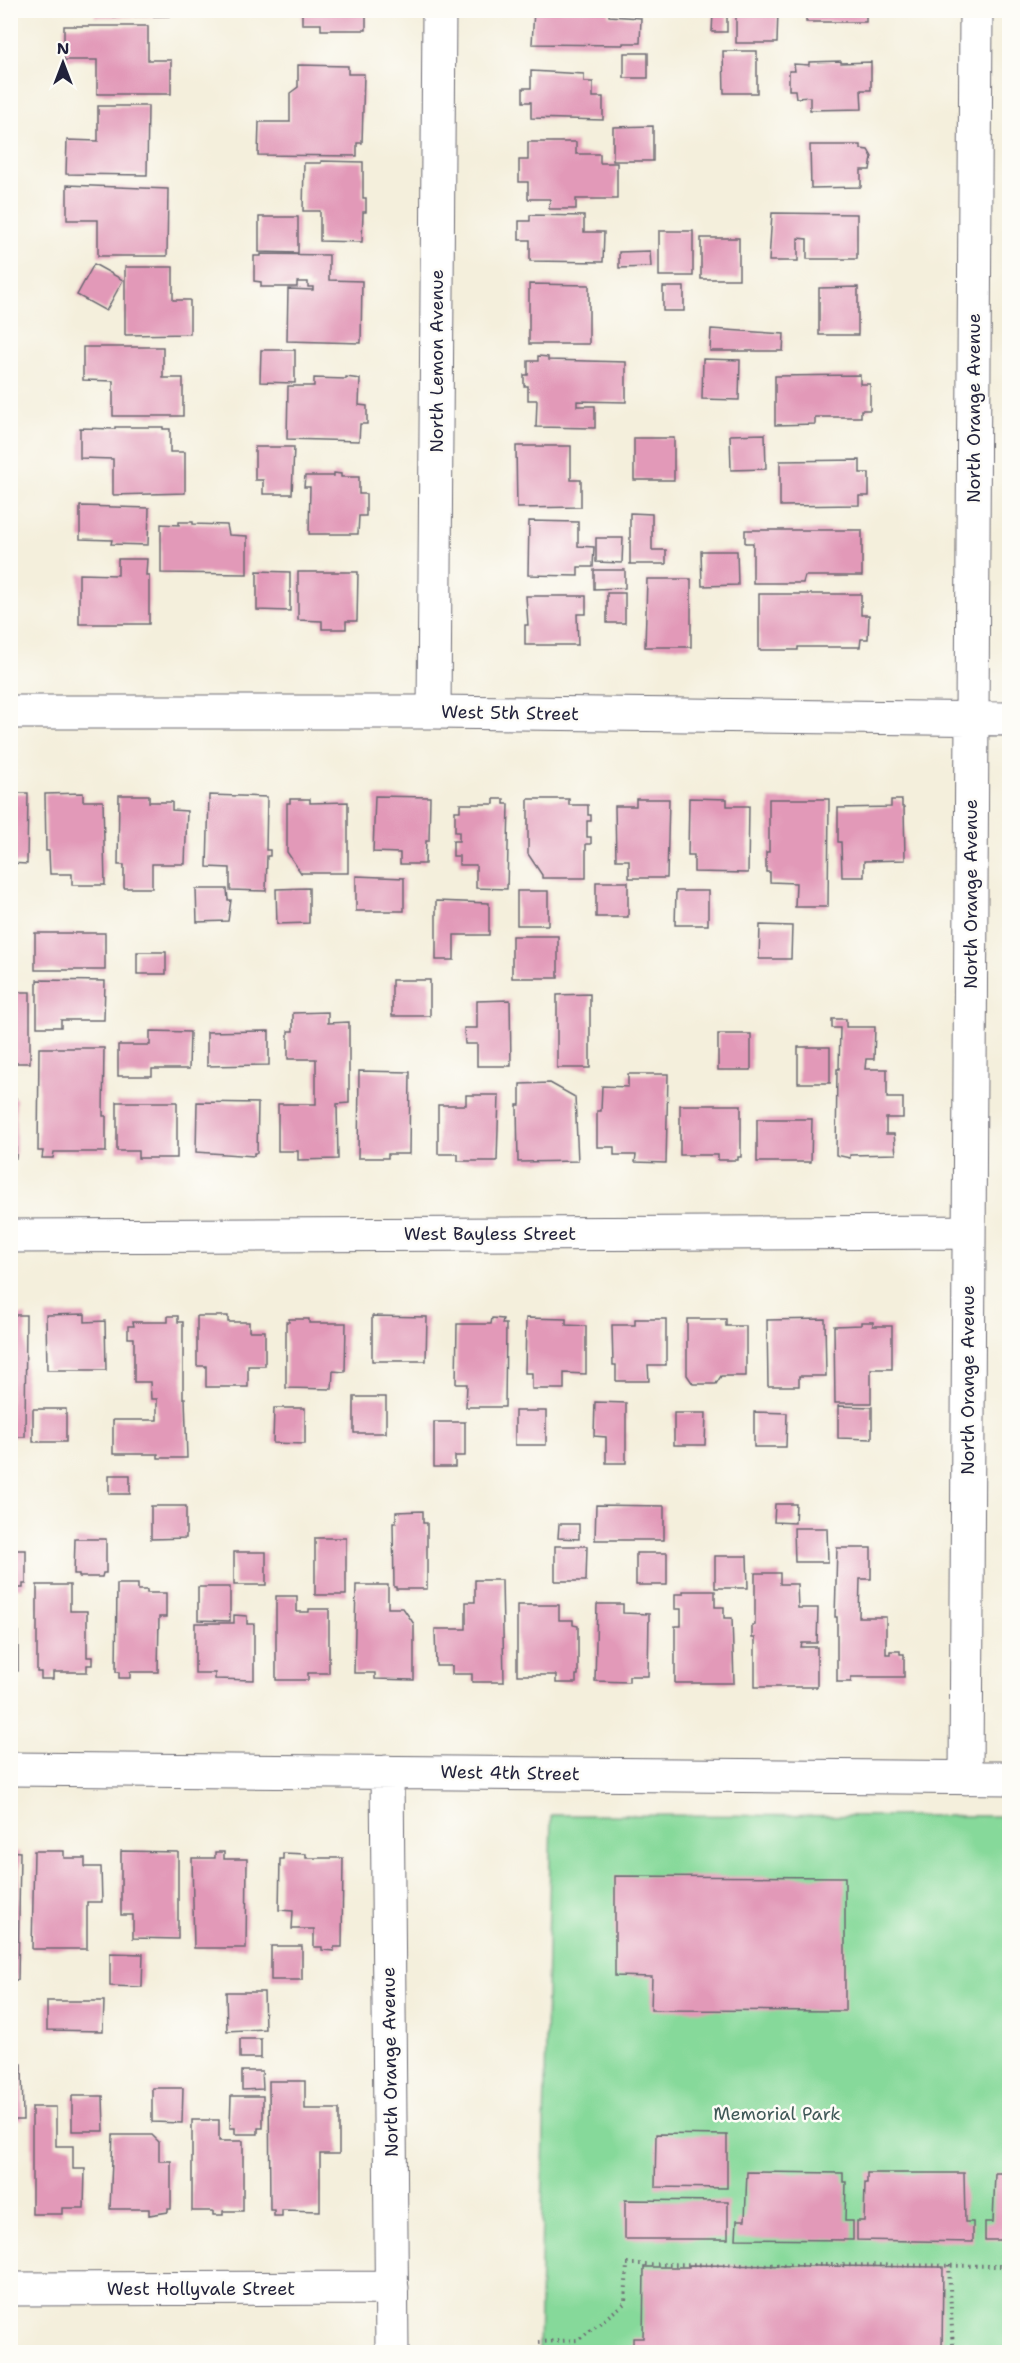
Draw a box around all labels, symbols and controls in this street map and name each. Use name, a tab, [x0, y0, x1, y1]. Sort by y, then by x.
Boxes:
north arrow	[33, 33, 93, 93]
text: N	[57, 38, 69, 59]
street label: North Lemon Avenue	[425, 269, 449, 453]
street label: North Orange Avenue	[962, 313, 986, 503]
street label: West 5th Street	[441, 700, 579, 726]
street label: North Orange Avenue	[959, 799, 983, 989]
street label: West Bayless Street	[404, 1222, 576, 1246]
street label: North Orange Avenue	[956, 1285, 980, 1475]
street label: West 4th Street	[440, 1760, 580, 1786]
street label: North Orange Avenue	[376, 1967, 404, 2157]
park label: Memorial Park	[713, 2102, 841, 2126]
street label: West Hollyvale Street	[107, 2277, 295, 2301]

